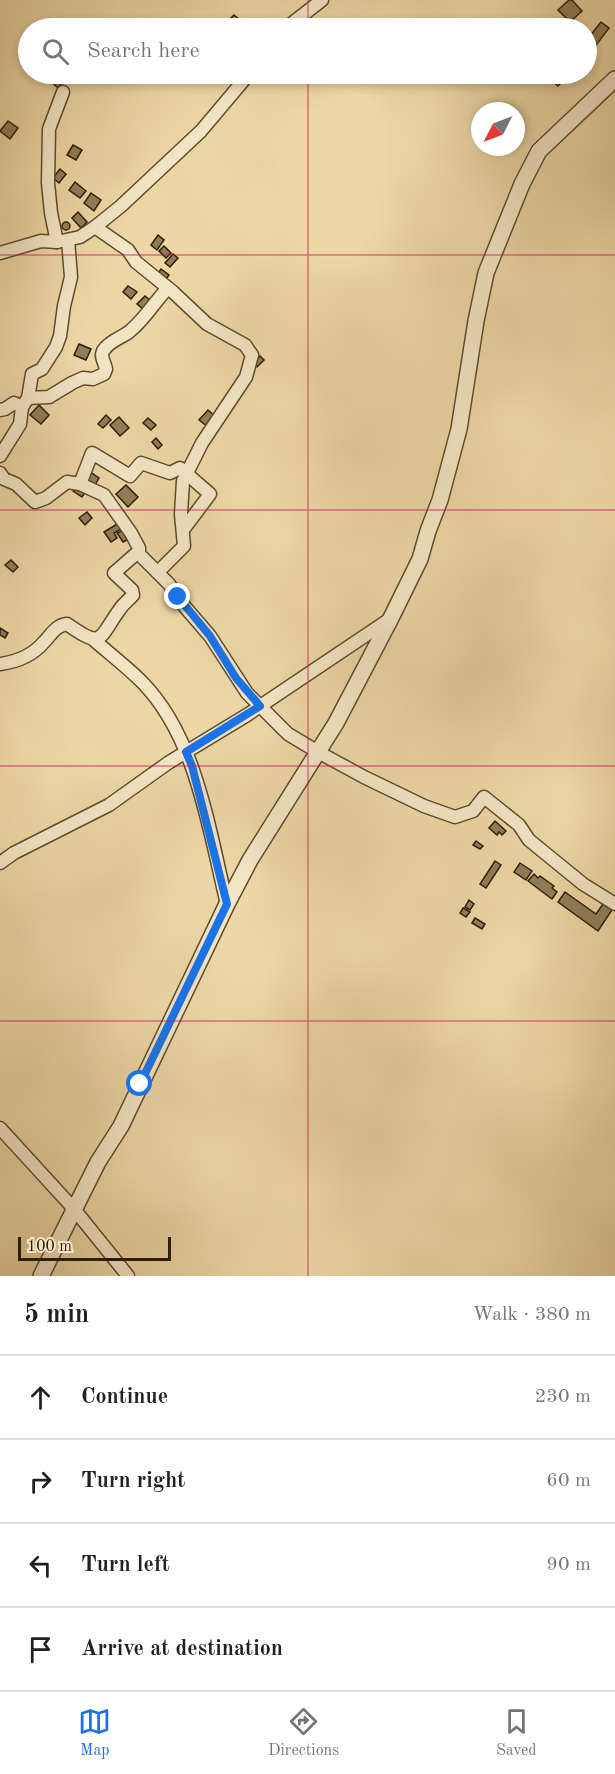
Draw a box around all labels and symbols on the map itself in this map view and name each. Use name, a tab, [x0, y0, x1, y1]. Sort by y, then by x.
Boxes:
north arrow	[471, 102, 525, 156]
route end	[164, 583, 190, 609]
route start	[126, 1070, 152, 1096]
scale bar	[18, 1234, 171, 1262]

